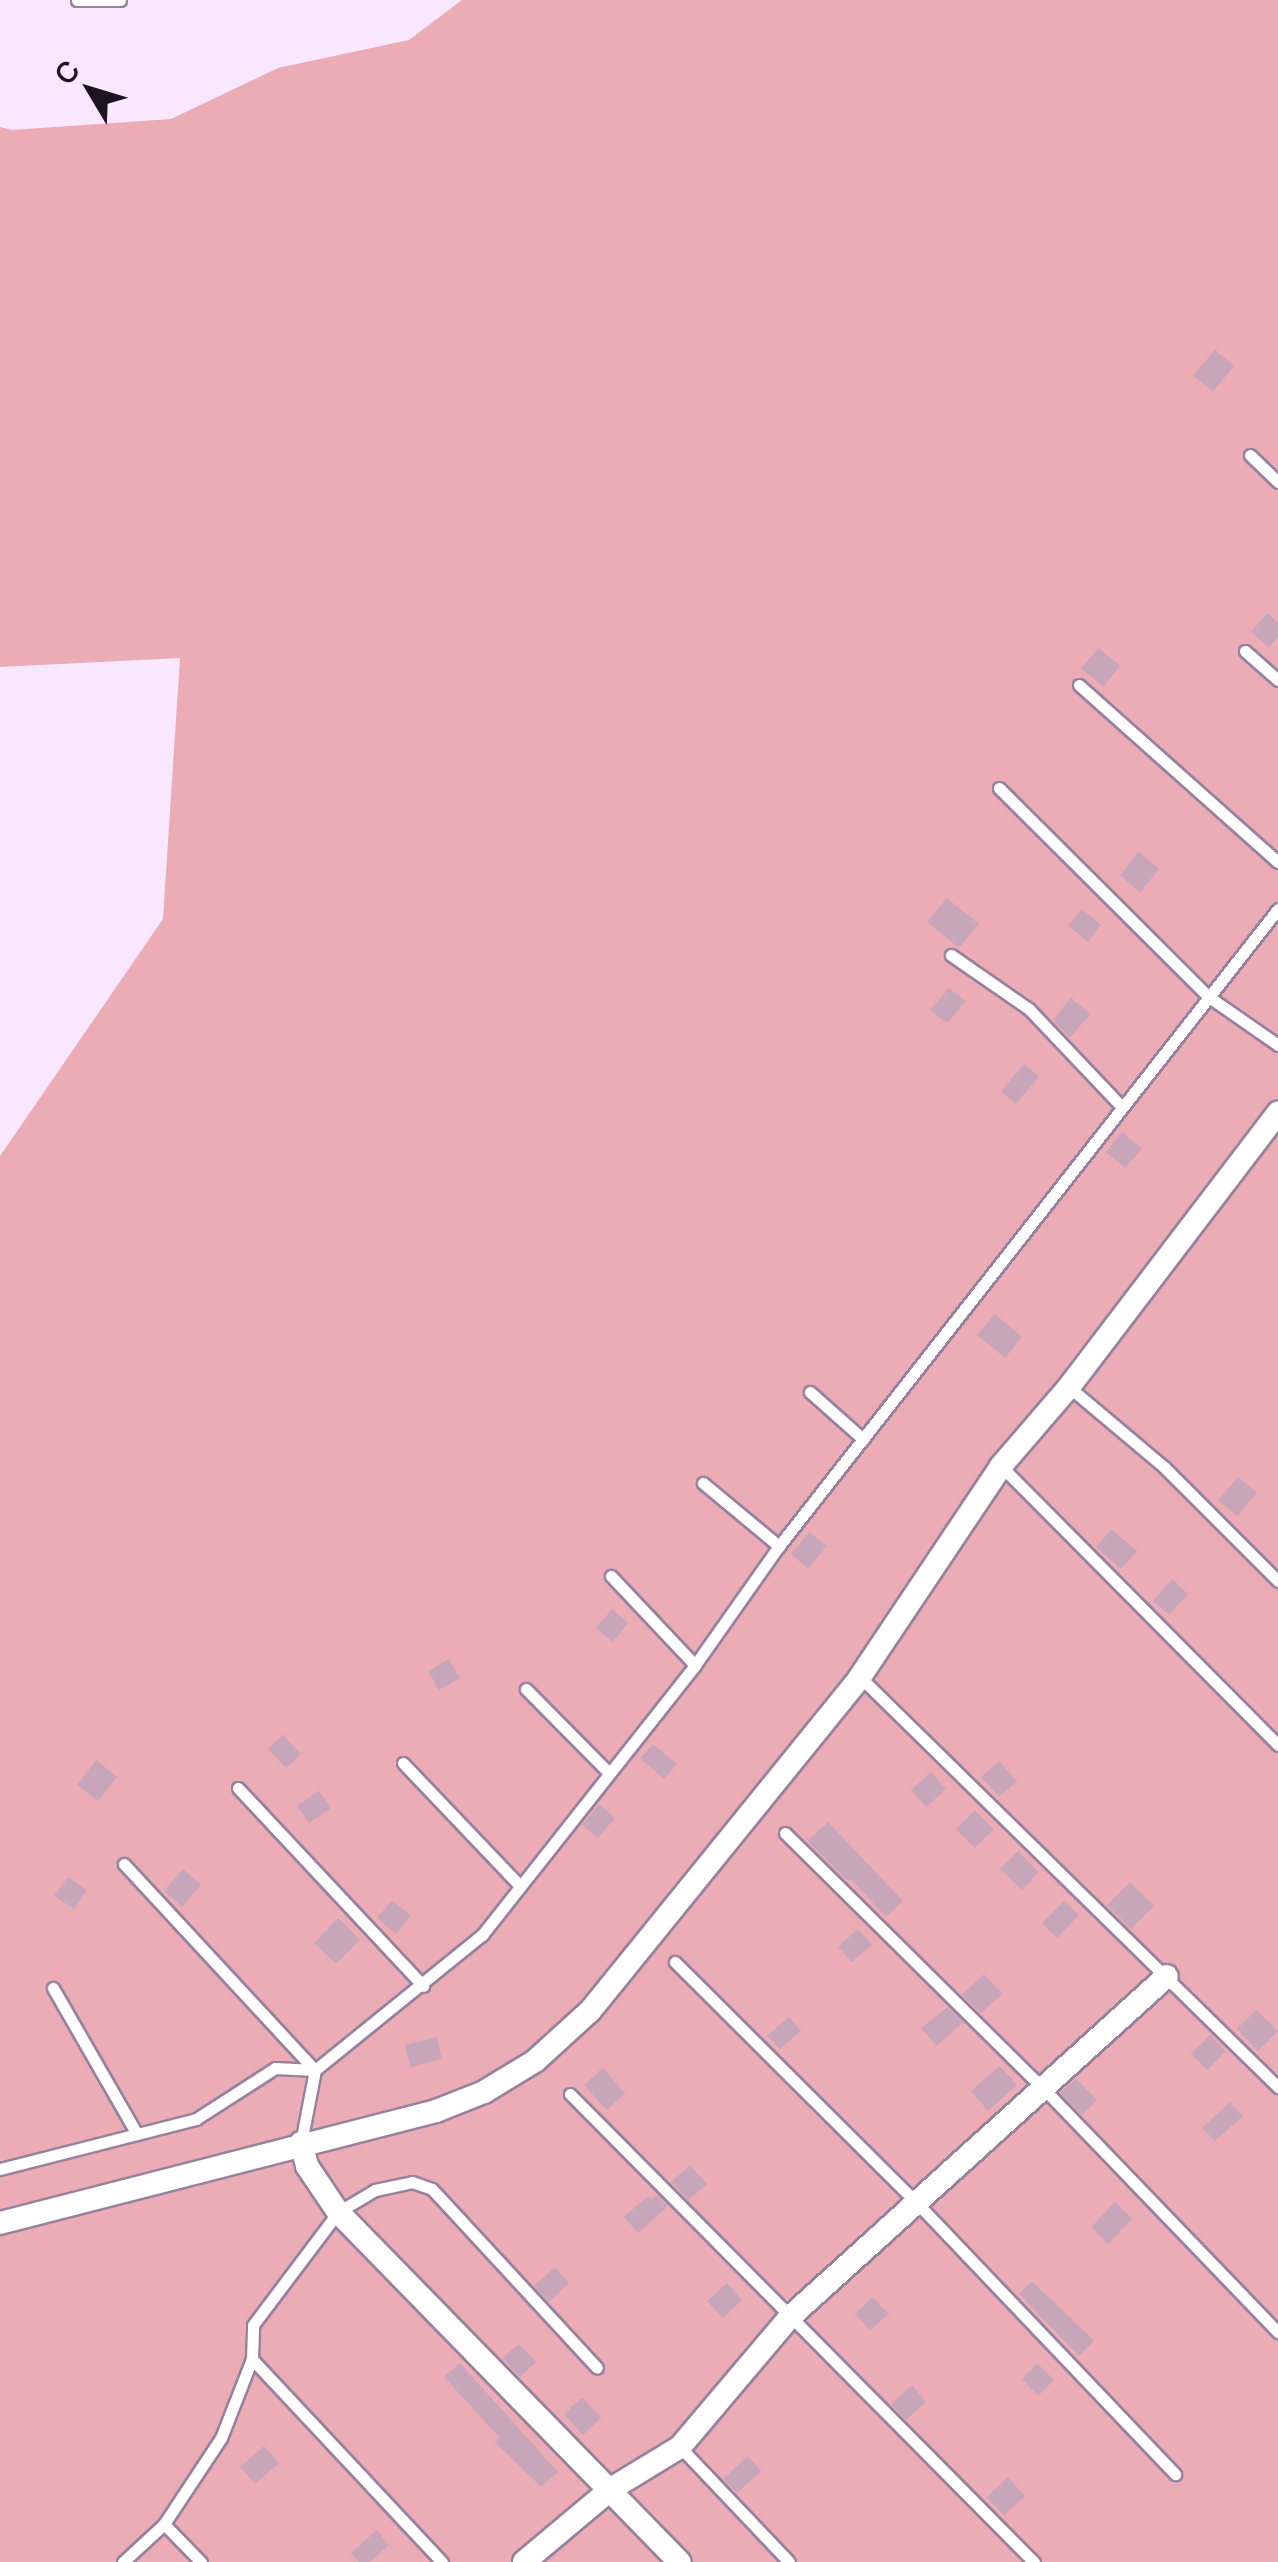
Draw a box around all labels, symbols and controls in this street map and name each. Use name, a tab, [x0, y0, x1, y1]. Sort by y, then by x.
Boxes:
north arrow	[40, 40, 140, 140]
text: С	[45, 52, 88, 91]

